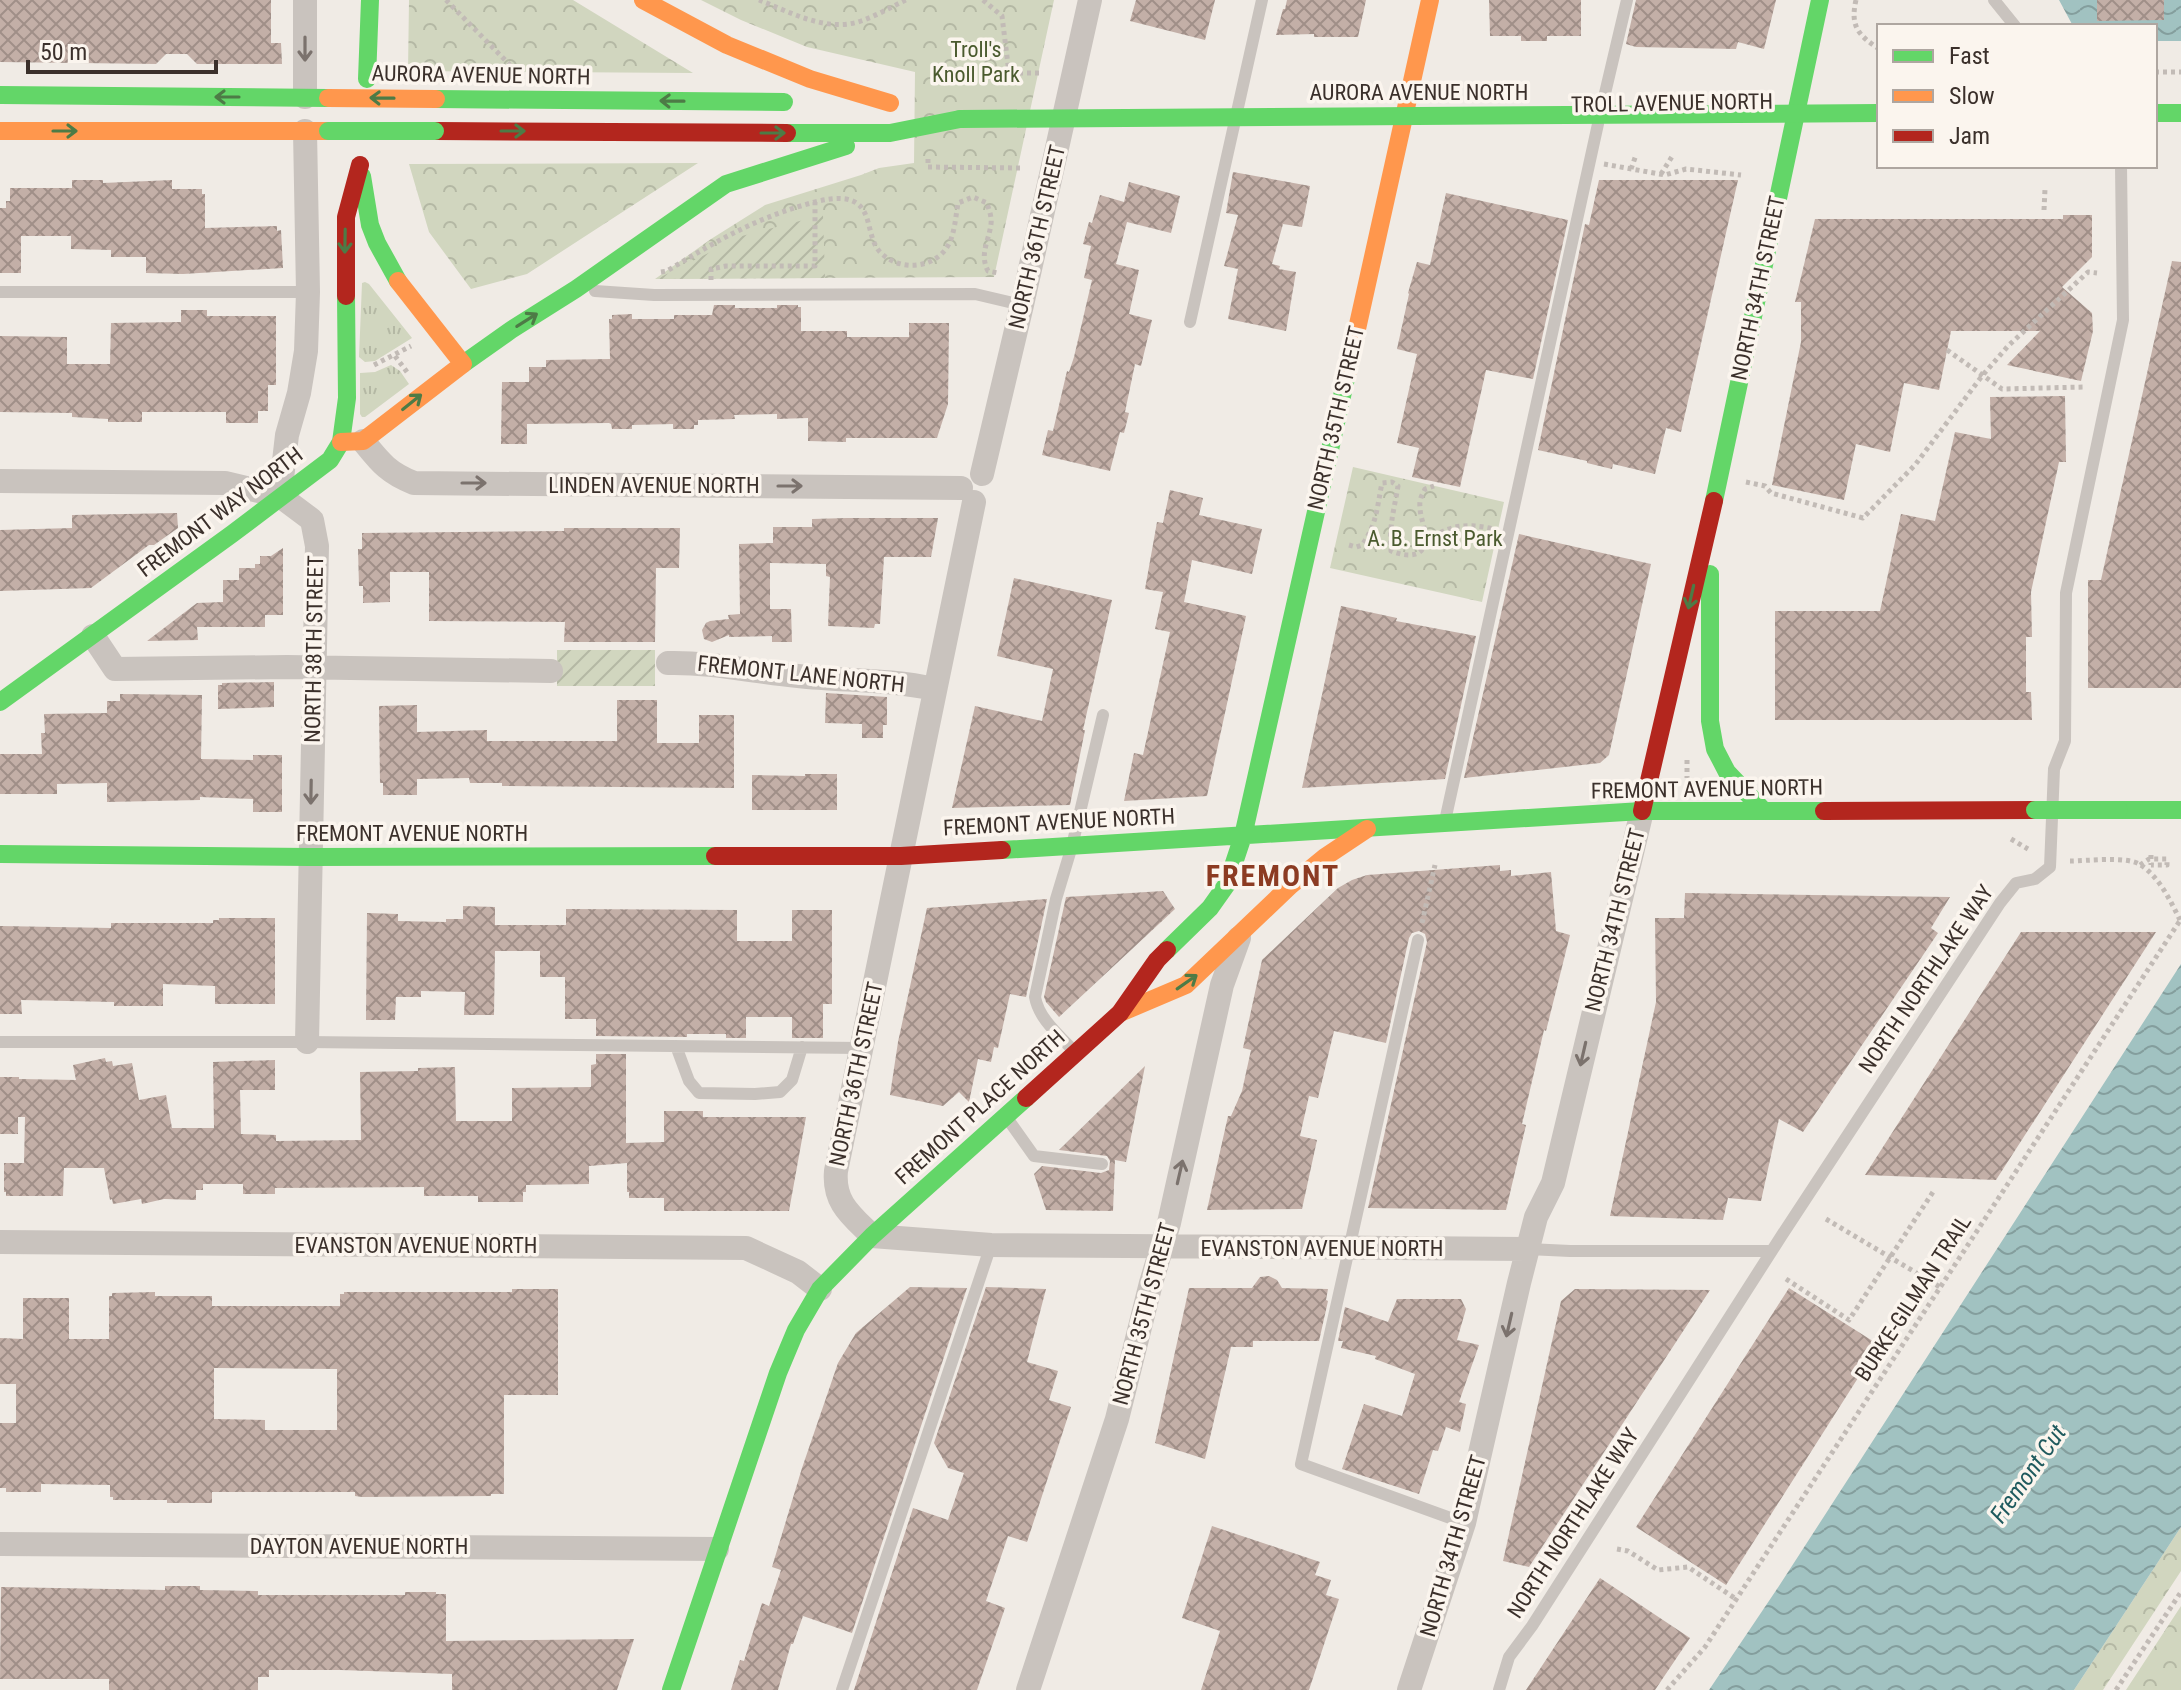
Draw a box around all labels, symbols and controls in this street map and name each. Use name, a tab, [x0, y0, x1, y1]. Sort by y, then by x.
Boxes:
scale bar	[28, 24, 216, 74]
legend	[1877, 24, 2157, 168]
one-way arrow	[297, 35, 313, 62]
park label: Troll's Knoll Park	[932, 37, 1020, 87]
text: 50 m	[40, 38, 87, 66]
text: Fast	[1949, 42, 1990, 70]
street label: AURORA AVENUE NORTH	[371, 61, 591, 89]
street label: AURORA AVENUE NORTH	[1310, 80, 1528, 105]
text: Slow	[1949, 82, 1995, 110]
one-way arrow	[214, 89, 241, 105]
street label: TROLL AVENUE NORTH	[1571, 89, 1773, 117]
one-way arrow	[369, 90, 396, 106]
one-way arrow	[659, 93, 686, 109]
text: Jam	[1949, 122, 1990, 150]
one-way arrow	[51, 123, 78, 139]
one-way arrow	[499, 123, 526, 139]
one-way arrow	[759, 125, 786, 140]
street label: NORTH 36TH STREET	[1004, 143, 1070, 331]
street label: NORTH 34TH STREET	[1726, 194, 1790, 382]
one-way arrow	[337, 227, 353, 254]
one-way arrow	[516, 312, 538, 329]
street label: NORTH 35TH STREET	[1303, 324, 1369, 512]
one-way arrow	[401, 393, 422, 410]
street label: FREMONT WAY NORTH	[133, 442, 307, 582]
street label: LINDEN AVENUE NORTH	[548, 473, 760, 498]
one-way arrow	[460, 475, 487, 491]
one-way arrow	[776, 478, 803, 494]
park label: A. B. Ernst Park	[1367, 526, 1503, 551]
street label: NORTH 38TH STREET	[300, 555, 328, 743]
one-way arrow	[1683, 584, 1698, 609]
street label: FREMONT LANE NORTH	[696, 651, 906, 697]
street label: FREMONT AVENUE NORTH	[1591, 774, 1823, 804]
one-way arrow	[303, 778, 319, 805]
street label: FREMONT AVENUE NORTH	[942, 803, 1176, 841]
street label: FREMONT AVENUE NORTH	[296, 821, 528, 846]
street label: NORTH 34TH STREET	[1580, 826, 1650, 1014]
district label: FREMONT	[1206, 858, 1340, 893]
street label: NORTH NORTHLAKE WAY	[1854, 880, 1999, 1078]
one-way arrow	[1175, 974, 1197, 990]
street label: NORTH 36TH STREET	[824, 980, 888, 1168]
street label: FREMONT PLACE NORTH	[890, 1024, 1070, 1190]
one-way arrow	[1575, 1040, 1590, 1066]
one-way arrow	[1173, 1160, 1188, 1185]
street label: BURKE-GILMAN TRAIL	[1850, 1210, 1976, 1386]
street label: NORTH 35TH STREET	[1108, 1220, 1180, 1408]
street label: EVANSTON AVENUE NORTH	[295, 1233, 538, 1258]
street label: EVANSTON AVENUE NORTH	[1201, 1236, 1444, 1261]
one-way arrow	[1501, 1312, 1516, 1338]
water label: Fremont Cut	[1984, 1420, 2072, 1528]
street label: NORTH NORTHLAKE WAY	[1502, 1423, 1644, 1623]
street label: NORTH 34TH STREET	[1415, 1452, 1491, 1640]
street label: DAYTON AVENUE NORTH	[250, 1534, 468, 1559]

